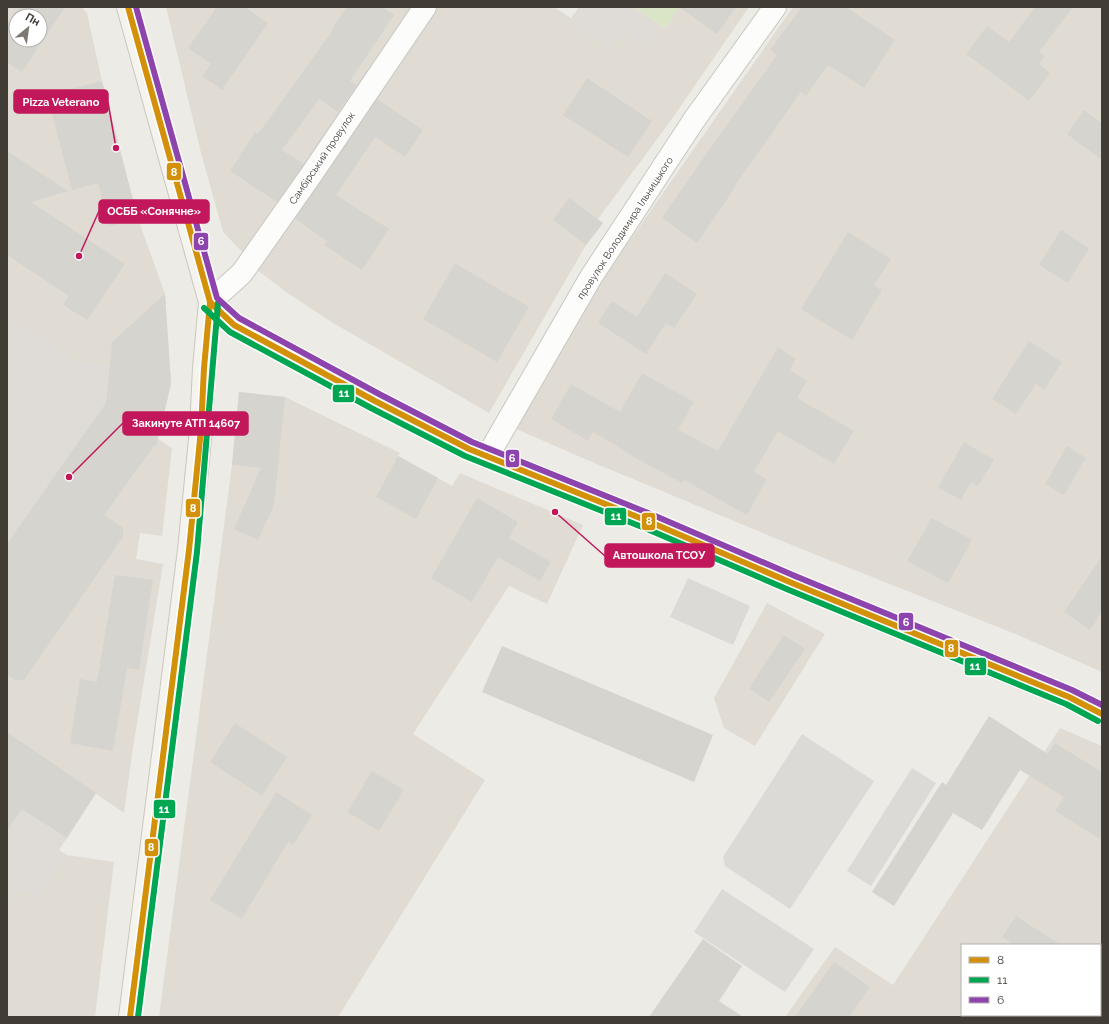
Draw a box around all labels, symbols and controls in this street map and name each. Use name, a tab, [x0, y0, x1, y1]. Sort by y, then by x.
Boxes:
north arrow	[8, 8, 48, 48]
text: Пн	[23, 10, 42, 29]
callout: Pizza Veterano	[14, 90, 108, 113]
text: Pizza Veterano	[23, 96, 100, 109]
street label: Самбірський провулок	[287, 110, 357, 206]
street label: провулок Володимира Ільницького	[575, 155, 675, 301]
line badge: 8	[166, 162, 182, 181]
text: 8	[171, 166, 178, 179]
callout: ОСББ «Сонячне»	[99, 200, 209, 223]
text: ОСББ «Сонячне»	[107, 205, 201, 218]
line badge: 6	[193, 232, 209, 251]
text: 6	[198, 235, 205, 248]
line badge: 11	[332, 384, 355, 403]
text: 11	[339, 387, 350, 400]
callout: Закинуте АТП 14607	[123, 412, 248, 435]
text: Закинуте АТП 14607	[132, 417, 241, 430]
line badge: 6	[505, 449, 520, 468]
text: 6	[509, 452, 516, 465]
line badge: 8	[185, 498, 201, 518]
text: 8	[190, 502, 197, 515]
line badge: 11	[604, 507, 627, 526]
text: 11	[611, 510, 622, 523]
line badge: 8	[641, 512, 656, 531]
text: 8	[646, 515, 653, 528]
callout: Автошкола ТСОУ	[605, 544, 714, 567]
text: Автошкола ТСОУ	[613, 549, 706, 562]
line badge: 6	[898, 612, 914, 631]
text: 6	[903, 616, 910, 629]
line badge: 8	[944, 639, 959, 658]
text: 8	[948, 642, 955, 655]
line badge: 11	[964, 657, 987, 676]
text: 11	[970, 660, 981, 673]
line badge: 11	[153, 799, 176, 819]
text: 11	[159, 803, 170, 816]
line badge: 8	[144, 838, 159, 857]
text: 8	[148, 841, 155, 854]
legend	[961, 944, 1101, 1016]
text: 8	[997, 953, 1004, 967]
text: 11	[997, 973, 1007, 987]
text: 6	[997, 993, 1004, 1007]

